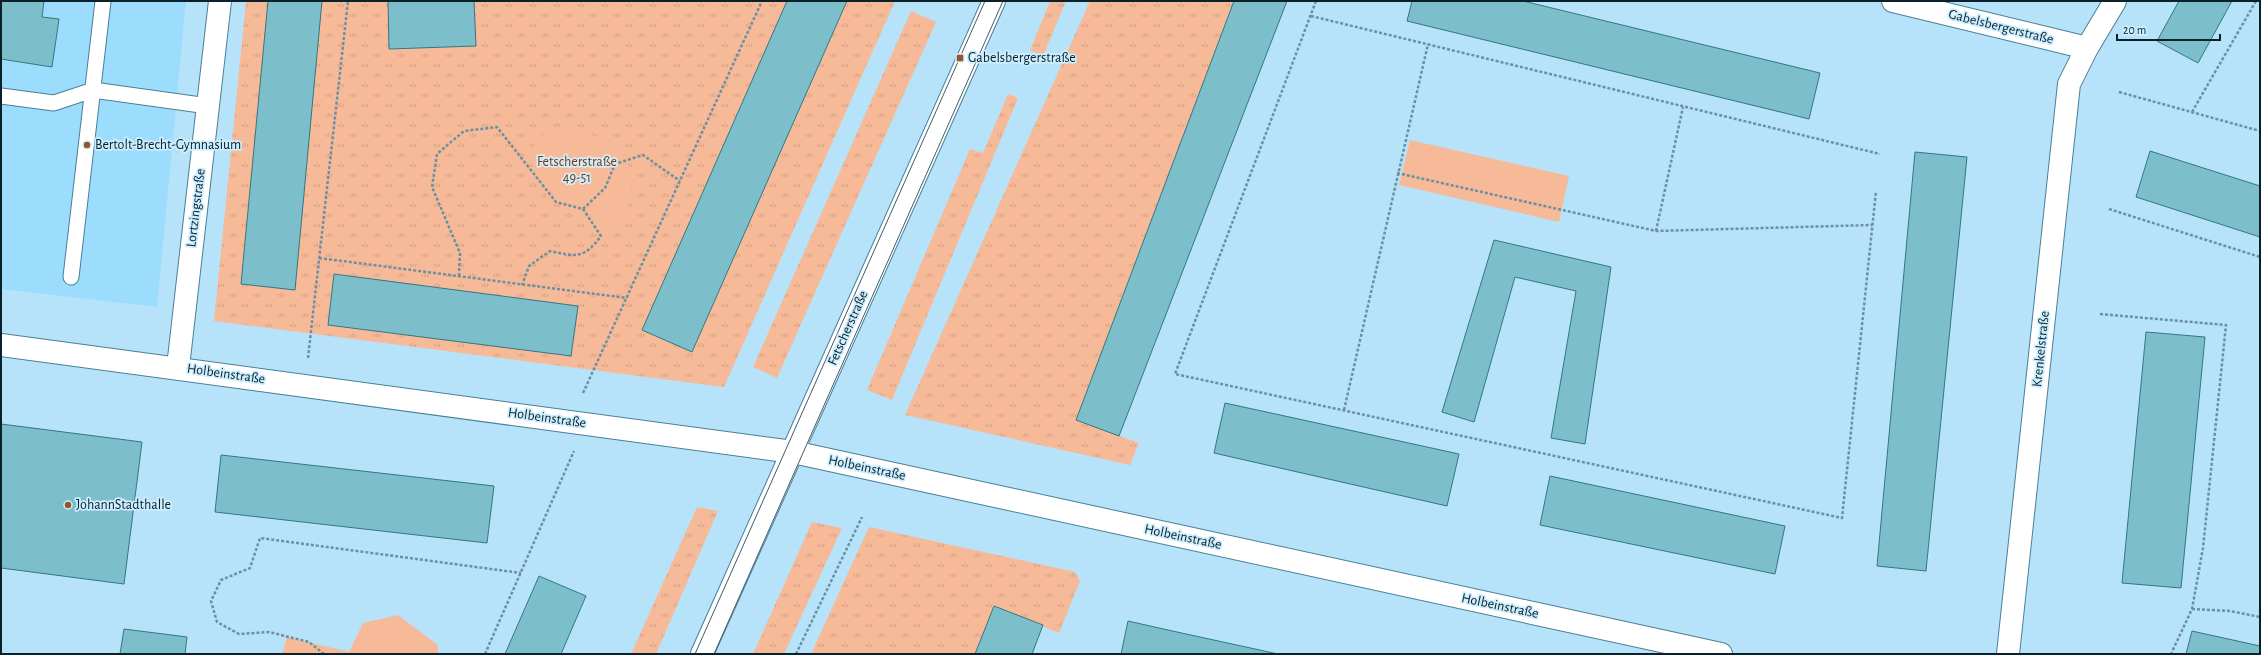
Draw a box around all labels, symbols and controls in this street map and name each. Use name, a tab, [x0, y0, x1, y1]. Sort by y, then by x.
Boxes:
street label: Gabelsbergerstraße	[1947, 7, 2055, 47]
scale bar	[2117, 16, 2220, 42]
text: 20 m	[2123, 24, 2146, 36]
place label: Gabelsbergerstraße	[968, 51, 1076, 65]
marker: Gabelsbergerstraße	[955, 53, 965, 63]
place label: Bertolt-Brecht-Gymnasium	[95, 138, 241, 152]
marker: Bertolt-Brecht-Gymnasium	[82, 140, 92, 150]
park label: Fetscherstraße 49-51	[537, 155, 617, 185]
street label: Lortzingstraße	[184, 168, 208, 248]
street label: Fetscherstraße	[825, 289, 871, 367]
street label: Krenkelstraße	[2030, 310, 2052, 388]
street label: Holbeinstraße	[186, 362, 266, 386]
street label: Holbeinstraße	[507, 406, 587, 430]
street label: Holbeinstraße	[827, 453, 907, 483]
place label: JohannStadthalle	[76, 498, 171, 512]
marker: JohannStadthalle	[63, 500, 73, 510]
street label: Holbeinstraße	[1143, 522, 1223, 552]
street label: Holbeinstraße	[1460, 591, 1540, 621]

